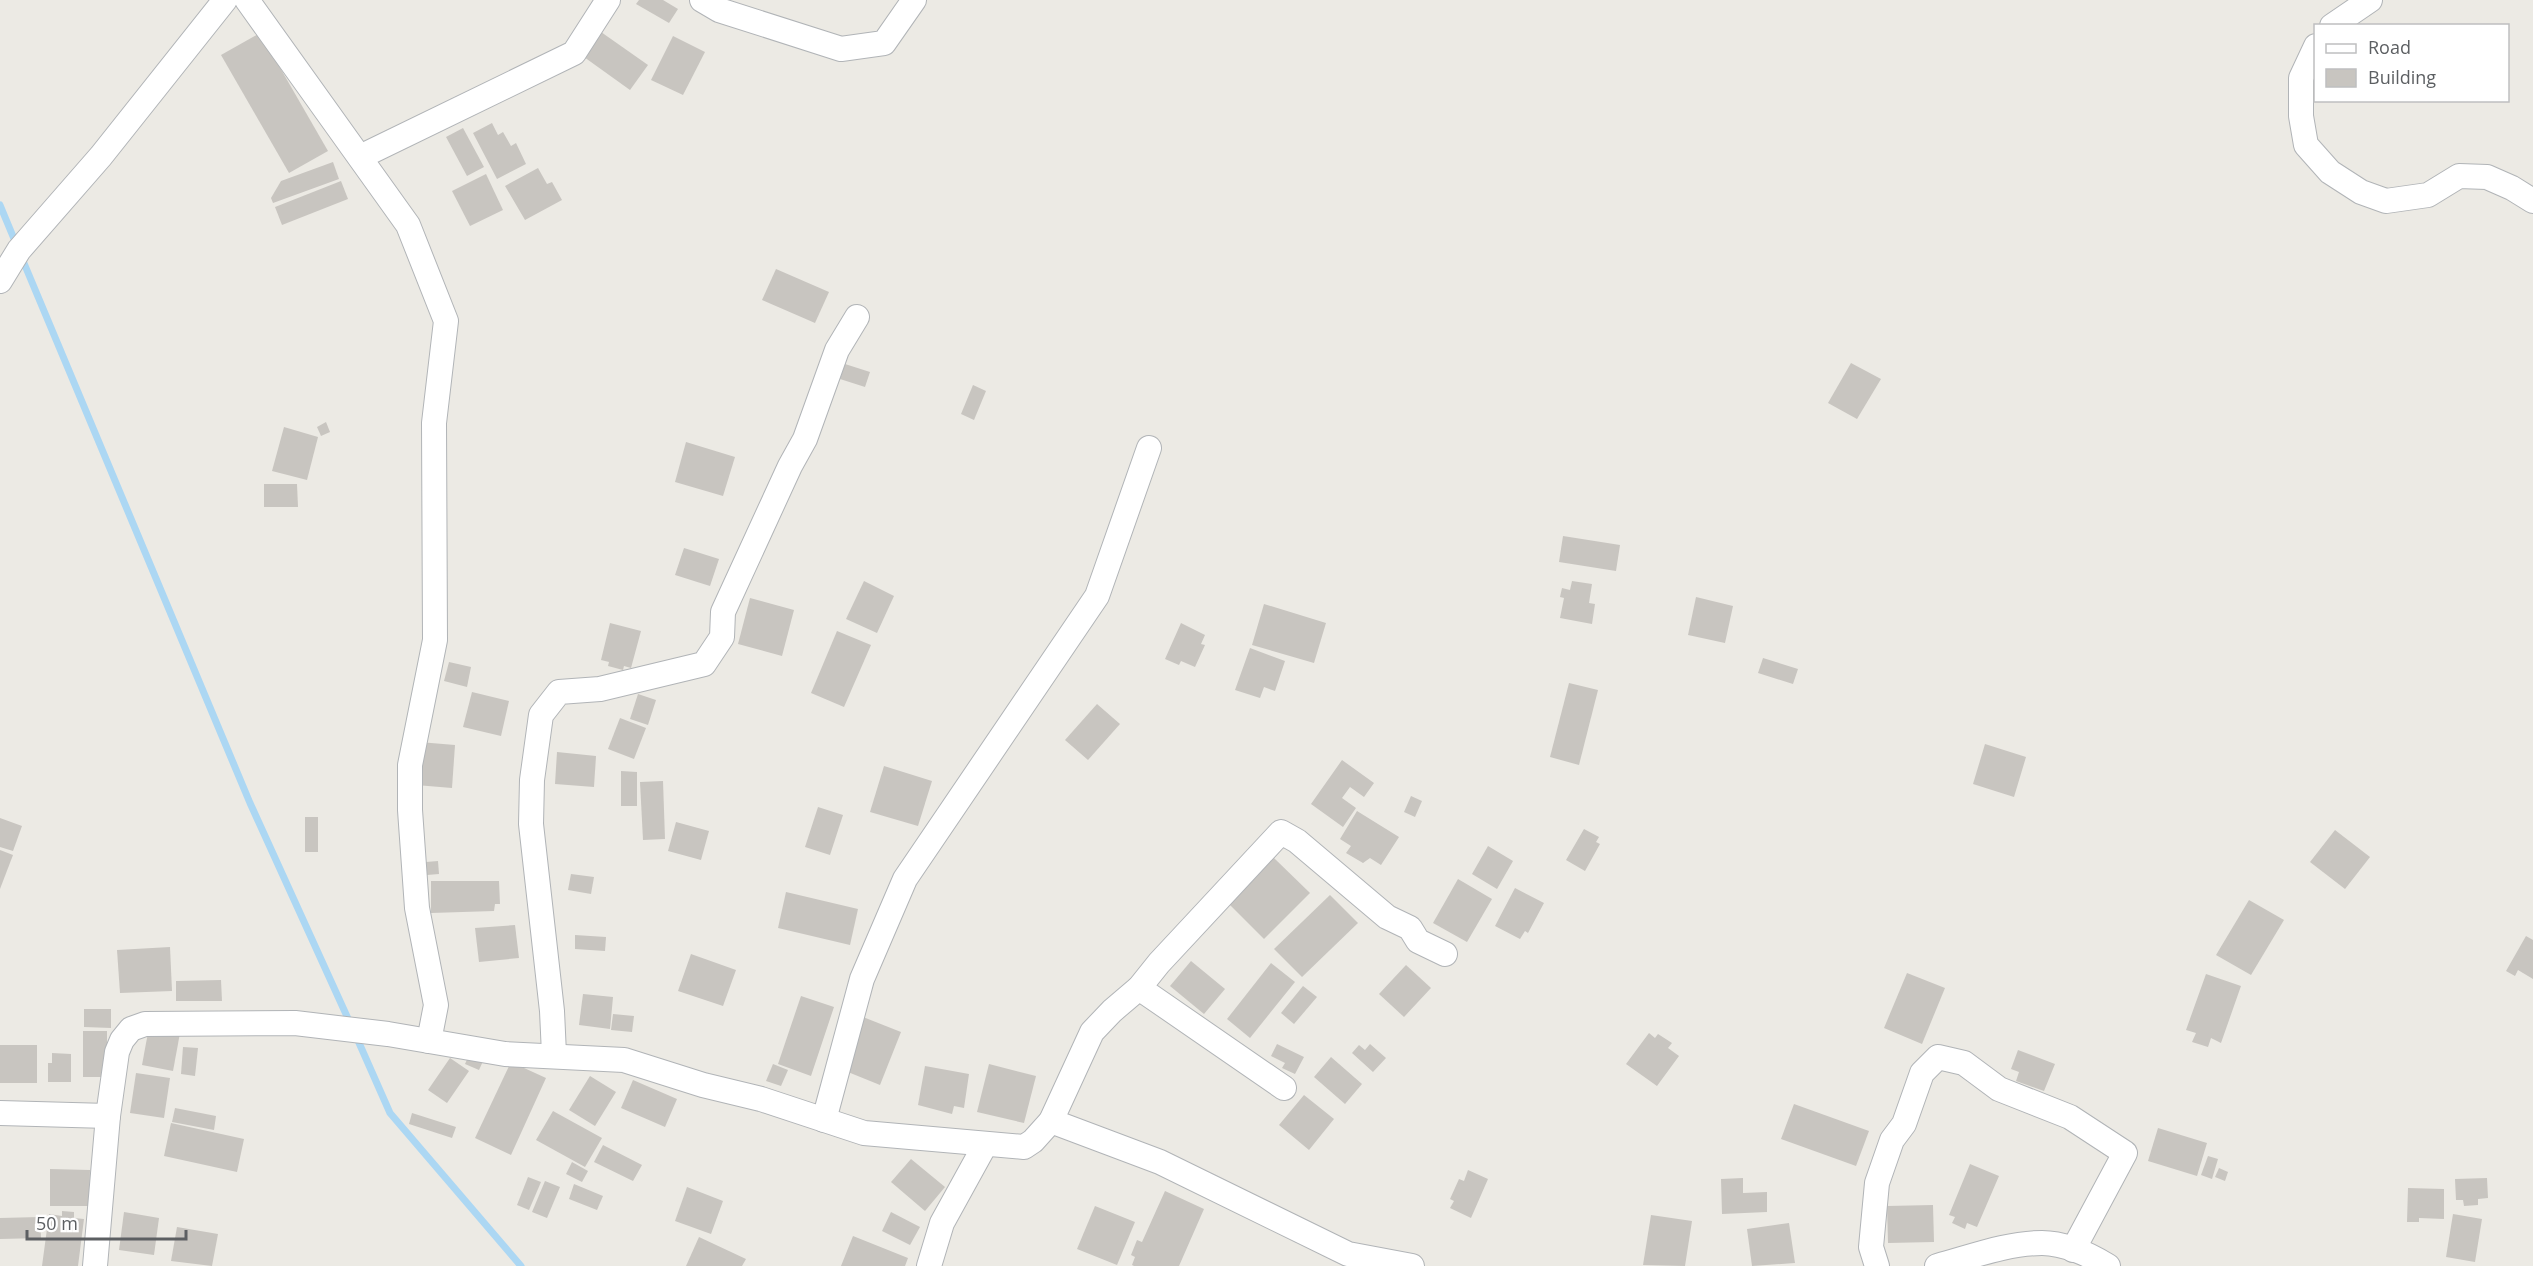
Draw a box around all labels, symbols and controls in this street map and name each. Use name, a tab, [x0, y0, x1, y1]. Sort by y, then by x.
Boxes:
legend	[2314, 24, 2509, 102]
text: Road	[2368, 35, 2411, 59]
text: Building	[2368, 65, 2436, 89]
scale bar	[27, 1203, 186, 1241]
text: 50 m	[36, 1211, 78, 1235]

